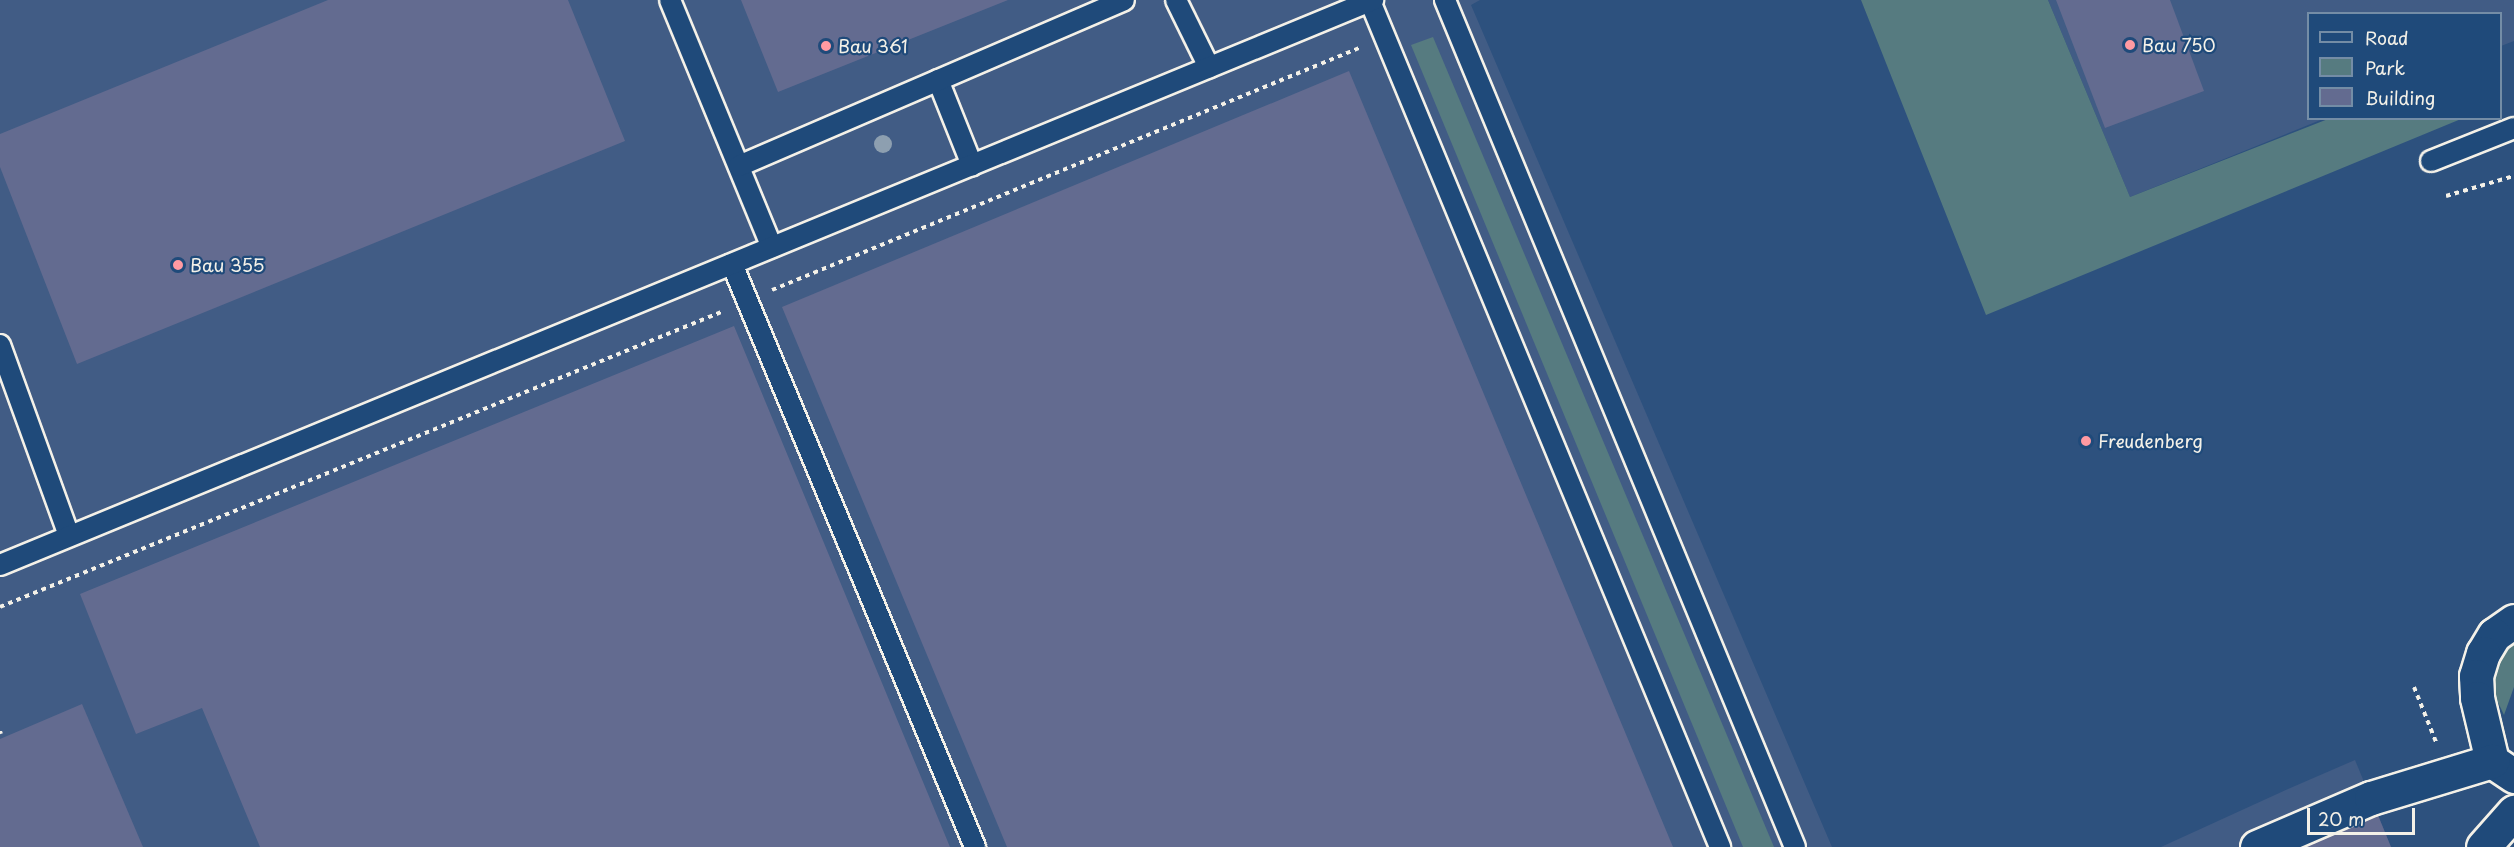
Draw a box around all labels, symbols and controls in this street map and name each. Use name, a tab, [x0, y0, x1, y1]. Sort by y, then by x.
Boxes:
legend	[2307, 12, 2502, 120]
text: Road	[2365, 24, 2409, 51]
place label: Bau 750	[2142, 34, 2215, 56]
place label: Bau 361	[838, 35, 908, 57]
marker: Bau 750	[2123, 38, 2137, 52]
marker: Bau 361	[819, 39, 833, 53]
text: Park	[2365, 54, 2405, 81]
text: Building	[2365, 84, 2435, 111]
place label: Bau 355	[190, 254, 264, 276]
marker: Bau 355	[171, 258, 185, 272]
place label: Freudenberg	[2098, 430, 2203, 452]
marker: Freudenberg	[2079, 434, 2093, 448]
scale bar	[2310, 796, 2418, 834]
text: 20 m	[2318, 805, 2364, 832]

